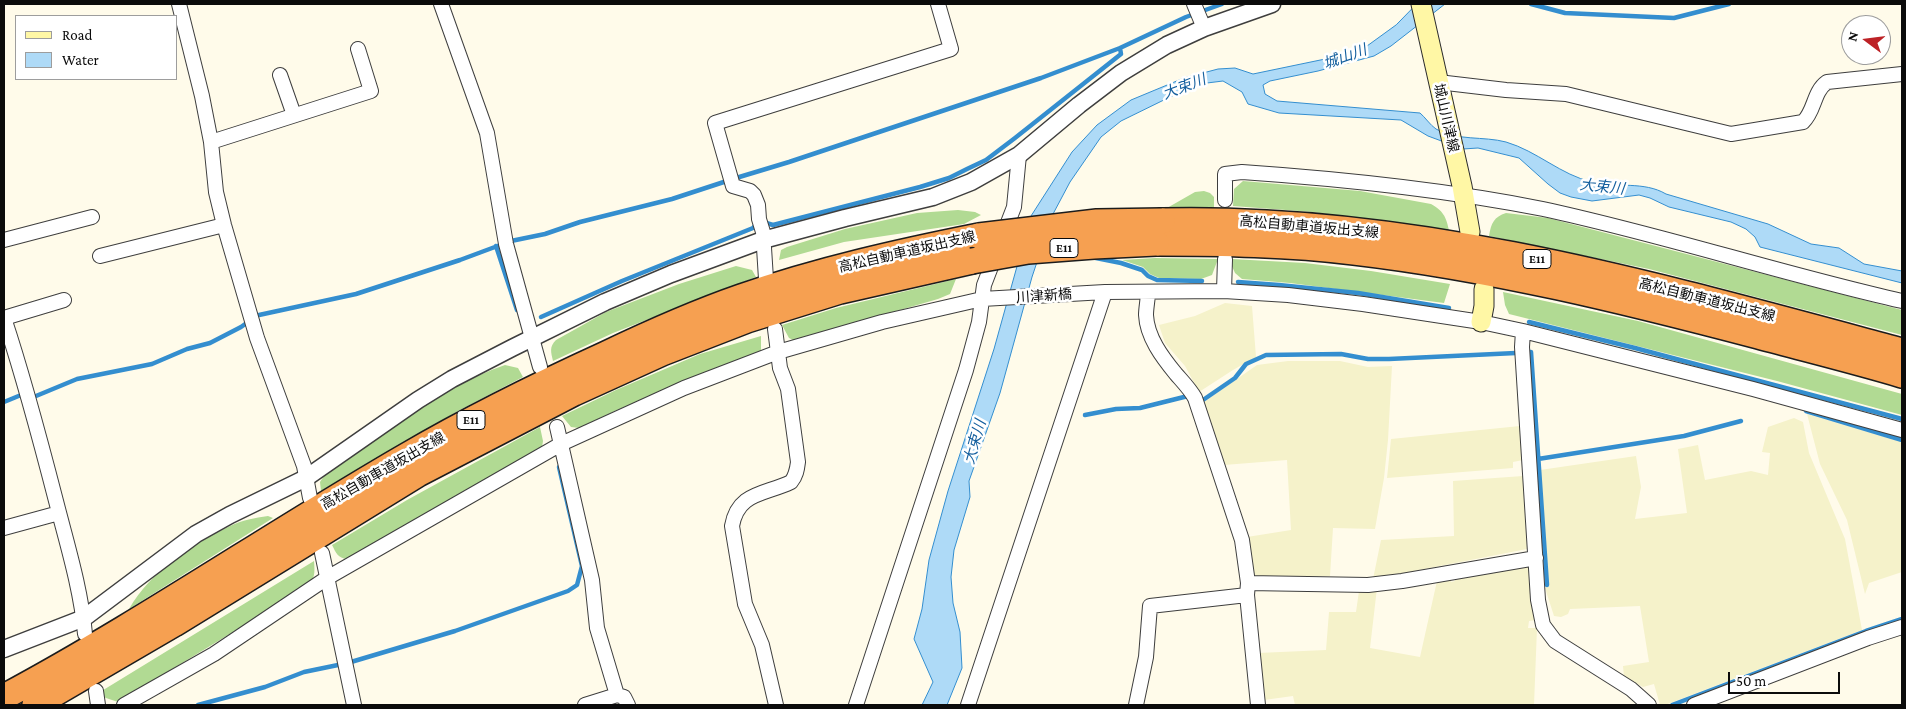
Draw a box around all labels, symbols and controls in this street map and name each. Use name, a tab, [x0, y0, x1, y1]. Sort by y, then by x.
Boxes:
legend	[15, 15, 178, 80]
north arrow	[1841, 15, 1891, 65]
text: Road	[62, 27, 92, 43]
text: N	[1844, 30, 1861, 43]
water label: 城山川	[1321, 41, 1369, 73]
text: Water	[62, 52, 99, 68]
water label: 大束川	[1160, 71, 1208, 103]
street label: 城山川津線	[1430, 82, 1462, 154]
water label: 大束川	[1579, 176, 1625, 198]
street label: 高松自動車道坂出支線	[1239, 213, 1379, 241]
street label: 高松自動車道坂出支線	[837, 228, 977, 276]
road number: E11	[1050, 238, 1078, 258]
road number: E11	[1523, 250, 1551, 268]
street label: 高松自動車道坂出支線	[1637, 275, 1777, 325]
street label: 川津新橋	[1015, 286, 1073, 306]
road number: E11	[457, 410, 485, 430]
water label: 大束川	[960, 418, 990, 466]
street label: 高松自動車道坂出支線	[318, 429, 448, 513]
scale bar	[1731, 662, 1844, 694]
text: 50 m	[1736, 673, 1766, 689]

